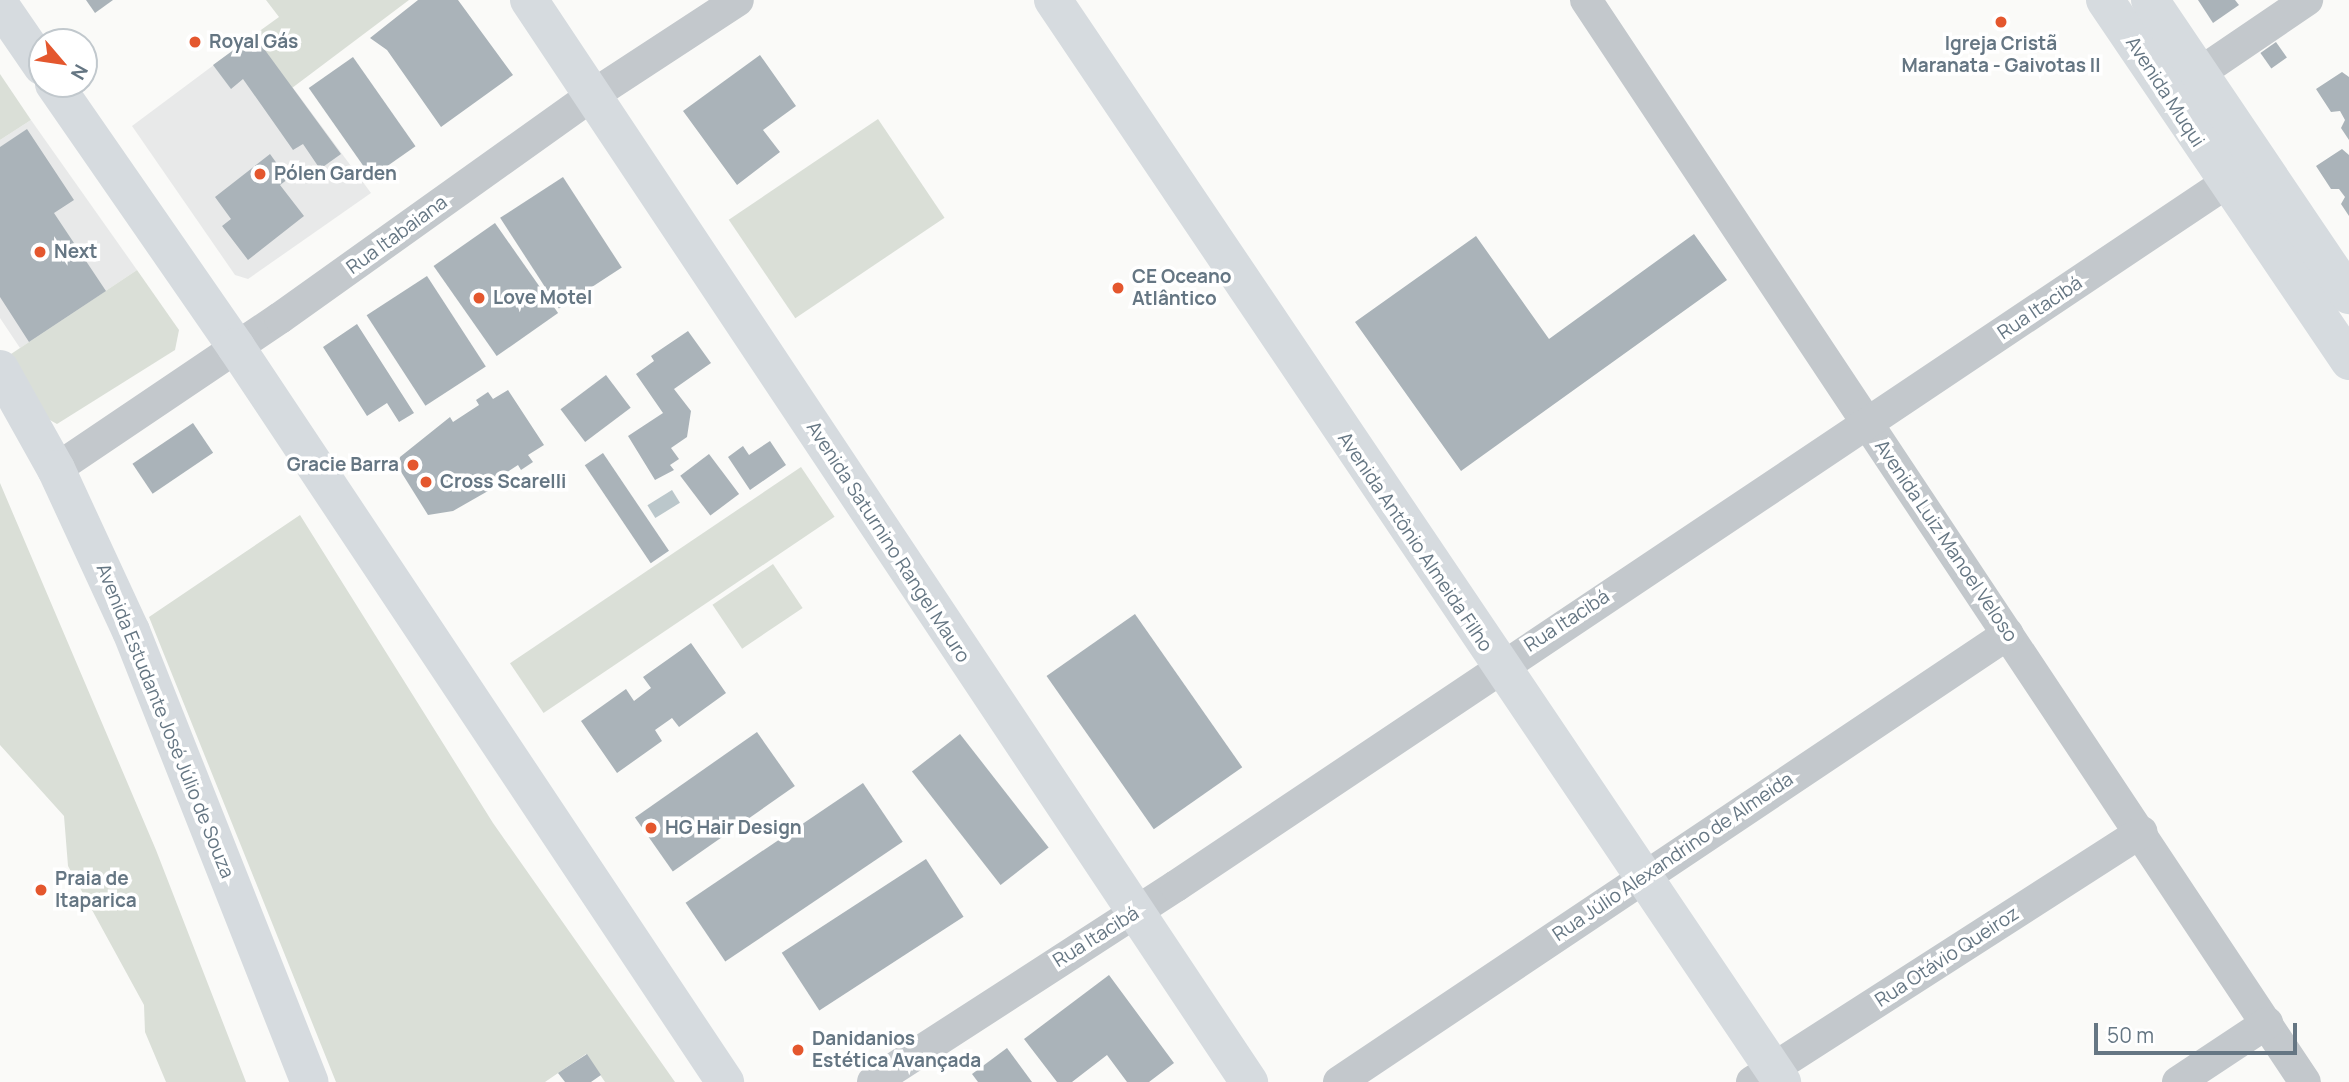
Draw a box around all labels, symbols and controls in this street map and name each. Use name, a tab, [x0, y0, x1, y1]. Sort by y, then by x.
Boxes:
marker: Igreja Cristã Maranata - Gaivotas II	[1993, 14, 2009, 30]
north arrow	[28, 28, 98, 98]
place label: Royal Gás	[209, 31, 298, 53]
place label: Igreja Cristã Maranata - Gaivotas II	[1901, 33, 2101, 77]
street label: Avenida Muqui	[2121, 33, 2209, 151]
marker: Royal Gás	[187, 34, 203, 50]
text: N	[65, 60, 94, 84]
place label: Pólen Garden	[274, 163, 397, 185]
marker: Pólen Garden	[252, 166, 268, 182]
street label: Rua Itabaiana	[342, 191, 452, 279]
place label: Next	[54, 241, 97, 263]
marker: Next	[32, 244, 48, 260]
place label: CE Oceano Atlântico	[1132, 266, 1231, 310]
street label: Rua Itacibá	[1994, 272, 2086, 344]
marker: CE Oceano Atlântico	[1110, 280, 1126, 296]
place label: Love Motel	[493, 287, 592, 309]
marker: Love Motel	[471, 290, 487, 306]
street label: Avenida Saturnino Rangel Mauro	[801, 417, 975, 667]
street label: Avenida Antônio Almeida Filho	[1333, 428, 1497, 656]
street label: Avenida Luiz Manoel Veloso	[1870, 436, 2022, 646]
place label: Gracie Barra	[287, 454, 399, 476]
marker: Gracie Barra	[405, 457, 421, 473]
place label: Cross Scarelli	[440, 471, 566, 493]
marker: Cross Scarelli	[418, 474, 434, 490]
street label: Avenida Estudante José Júlio de Souza	[91, 561, 239, 881]
street label: Rua Itacibá	[1520, 585, 1614, 657]
street label: Rua Júlio Alexandrino de Almeida	[1548, 768, 1798, 946]
place label: HG Hair Design	[665, 817, 802, 839]
marker: HG Hair Design	[643, 820, 659, 836]
place label: Praia de Itaparica	[55, 868, 137, 912]
marker: Praia de Itaparica	[33, 882, 49, 898]
street label: Rua Itacibá	[1049, 902, 1143, 972]
street label: Rua Otávio Queiroz	[1871, 902, 2023, 1012]
scale bar	[2097, 1009, 2300, 1052]
text: 50 m	[2107, 1021, 2154, 1049]
place label: Danidanios Estética Avançada	[812, 1028, 981, 1072]
marker: Danidanios Estética Avançada	[790, 1042, 806, 1058]

